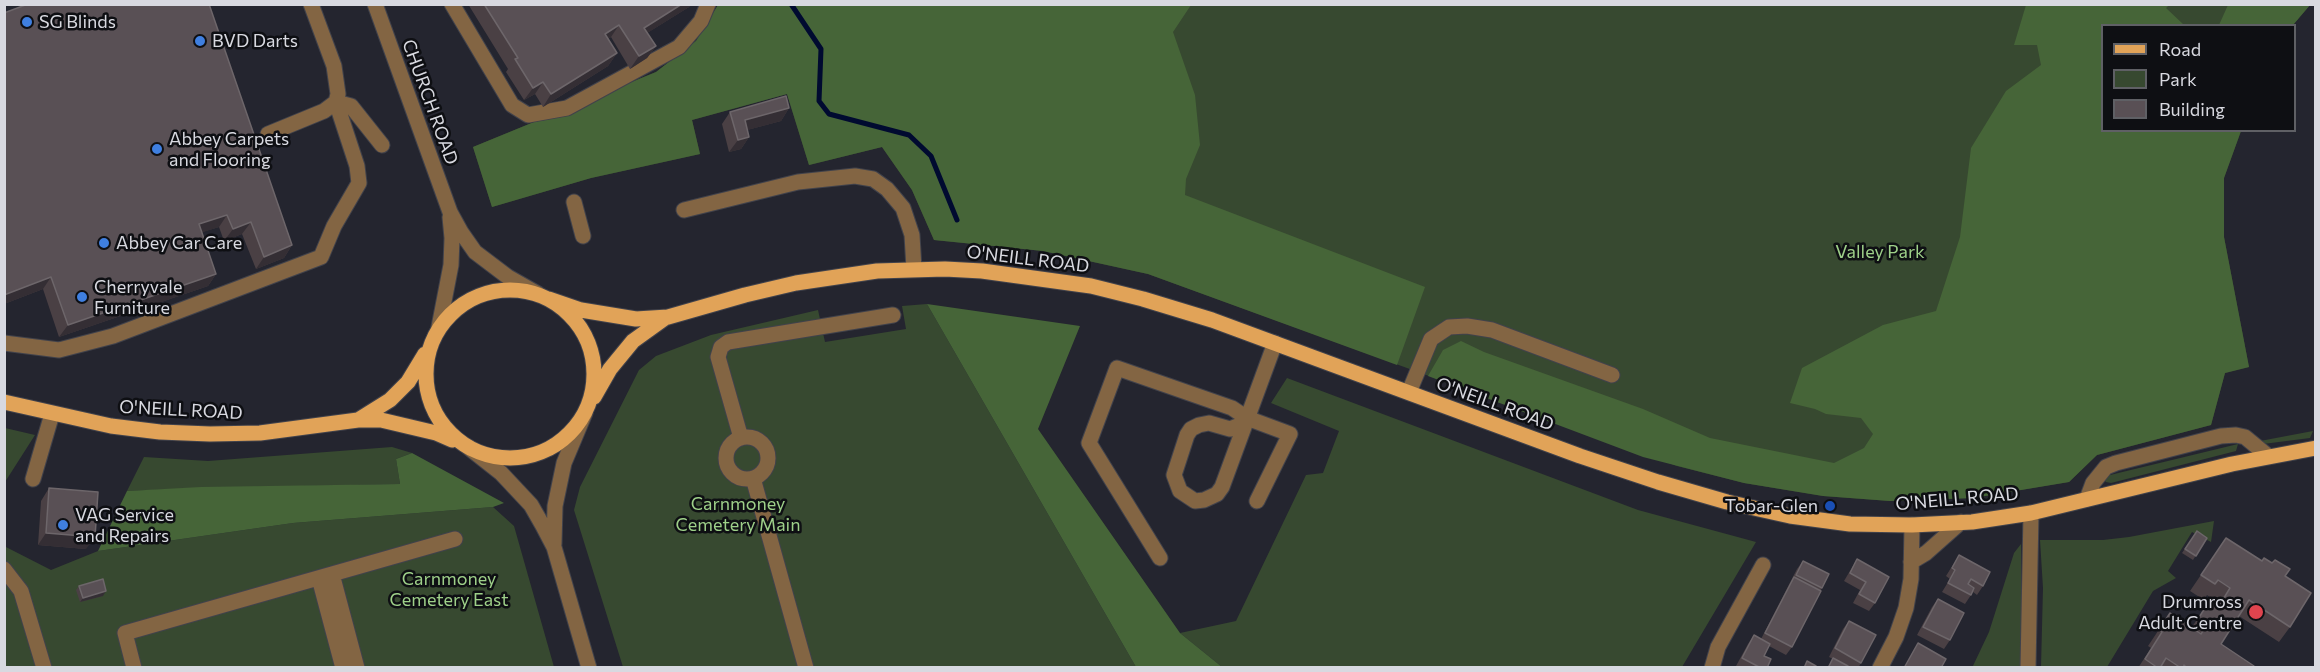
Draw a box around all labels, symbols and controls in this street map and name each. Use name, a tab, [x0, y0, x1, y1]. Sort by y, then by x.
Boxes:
place label: SG Blinds	[39, 11, 116, 33]
marker: SG Blinds	[20, 15, 34, 29]
legend	[2101, 24, 2296, 132]
place label: BVD Darts	[212, 30, 298, 52]
marker: BVD Darts	[193, 34, 207, 48]
street label: CHURCH ROAD	[397, 36, 463, 168]
text: Road	[2159, 38, 2201, 60]
text: Park	[2159, 68, 2197, 90]
text: Building	[2159, 98, 2225, 120]
place label: Abbey Carpets and Flooring	[169, 128, 289, 170]
marker: Abbey Carpets and Flooring	[150, 142, 164, 156]
place label: Abbey Car Care	[116, 232, 242, 254]
marker: Abbey Car Care	[97, 236, 111, 250]
street label: O'NEILL ROAD	[965, 241, 1091, 277]
park label: Valley Park	[1835, 241, 1925, 263]
place label: Cherryvale Furniture	[94, 276, 182, 318]
marker: Cherryvale Furniture	[75, 290, 89, 304]
street label: O'NEILL ROAD	[1433, 373, 1557, 435]
street label: O'NEILL ROAD	[119, 396, 243, 424]
street label: O'NEILL ROAD	[1895, 483, 2019, 515]
park label: Carnmoney Cemetery Main	[675, 493, 801, 536]
place label: Tobar-Glen	[1725, 495, 1818, 517]
marker: Tobar-Glen	[1823, 499, 1837, 513]
place label: VAG Service and Repairs	[75, 504, 174, 546]
marker: VAG Service and Repairs	[56, 518, 70, 532]
park label: Carnmoney Cemetery East	[389, 568, 509, 610]
place label: Drumross Adult Centre	[2138, 591, 2242, 634]
marker: Drumross Adult Centre	[2247, 603, 2265, 621]

